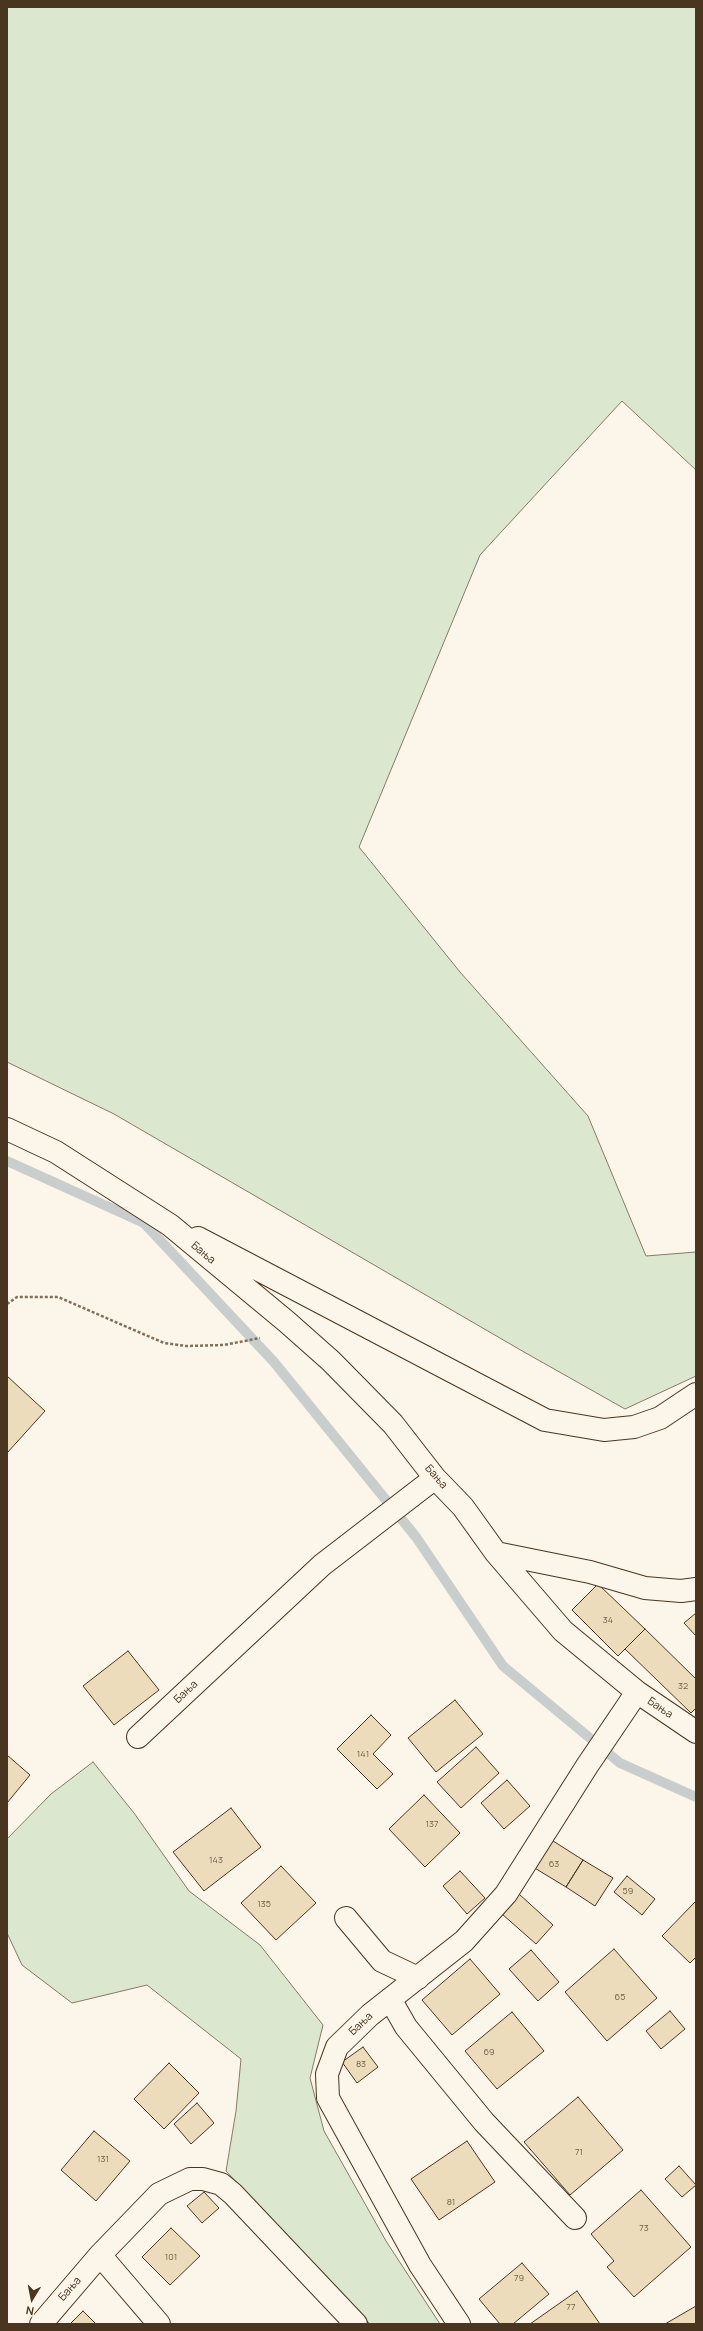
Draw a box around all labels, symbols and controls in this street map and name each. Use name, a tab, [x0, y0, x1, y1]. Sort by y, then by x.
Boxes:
street label: Бања	[188, 1239, 218, 1267]
street label: Бања	[422, 1462, 450, 1492]
house number: 34	[603, 1615, 613, 1625]
street label: Бања	[171, 1678, 201, 1706]
house number: 32	[678, 1681, 688, 1691]
street label: Бања	[645, 1695, 675, 1721]
house number: 141	[357, 1749, 369, 1759]
house number: 137	[425, 1819, 439, 1829]
house number: 143	[209, 1855, 223, 1865]
house number: 63	[549, 1859, 559, 1869]
house number: 59	[623, 1886, 633, 1896]
house number: 135	[257, 1899, 271, 1909]
house number: 65	[615, 1992, 625, 2002]
street label: Бања	[346, 2010, 376, 2038]
house number: 69	[483, 2047, 495, 2057]
house number: 83	[356, 2059, 366, 2069]
house number: 71	[575, 2147, 583, 2157]
house number: 131	[97, 2154, 109, 2164]
house number: 81	[447, 2197, 455, 2207]
house number: 73	[639, 2223, 649, 2233]
house number: 101	[165, 2252, 177, 2262]
house number: 79	[514, 2273, 524, 2283]
street label: Бања	[56, 2274, 84, 2304]
north arrow	[12, 2279, 52, 2319]
house number: 77	[566, 2302, 576, 2312]
text: N	[25, 2303, 35, 2319]

